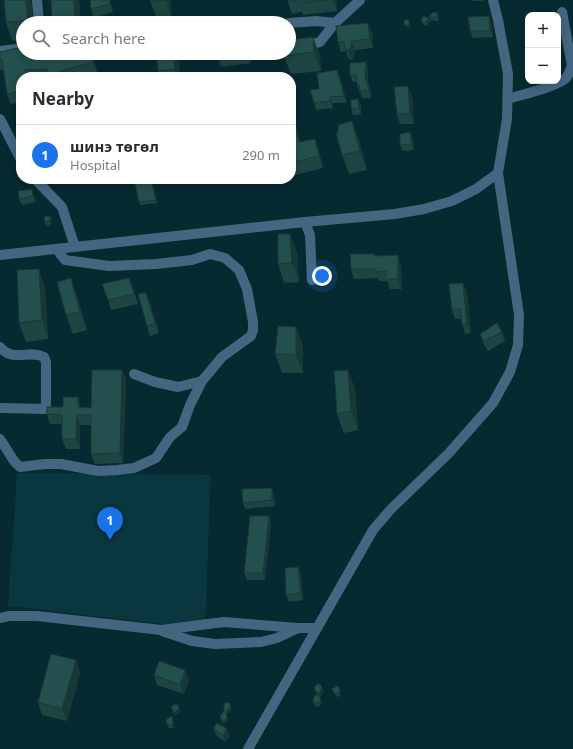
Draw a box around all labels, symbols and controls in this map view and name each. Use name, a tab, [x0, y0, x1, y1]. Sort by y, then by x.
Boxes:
map controls	[525, 12, 561, 84]
button: +	[525, 12, 561, 48]
search box	[16, 16, 296, 60]
icon: search	[30, 27, 52, 49]
text: Search here	[62, 28, 145, 48]
button: −	[525, 48, 561, 84]
text: Nearby	[32, 87, 94, 110]
text: шинэ төгөл	[70, 136, 159, 156]
text: 1	[41, 146, 49, 164]
text: 290 m	[242, 146, 280, 164]
text: Hospital	[70, 156, 120, 174]
your location	[312, 266, 332, 286]
pin: 1	[97, 507, 123, 540]

